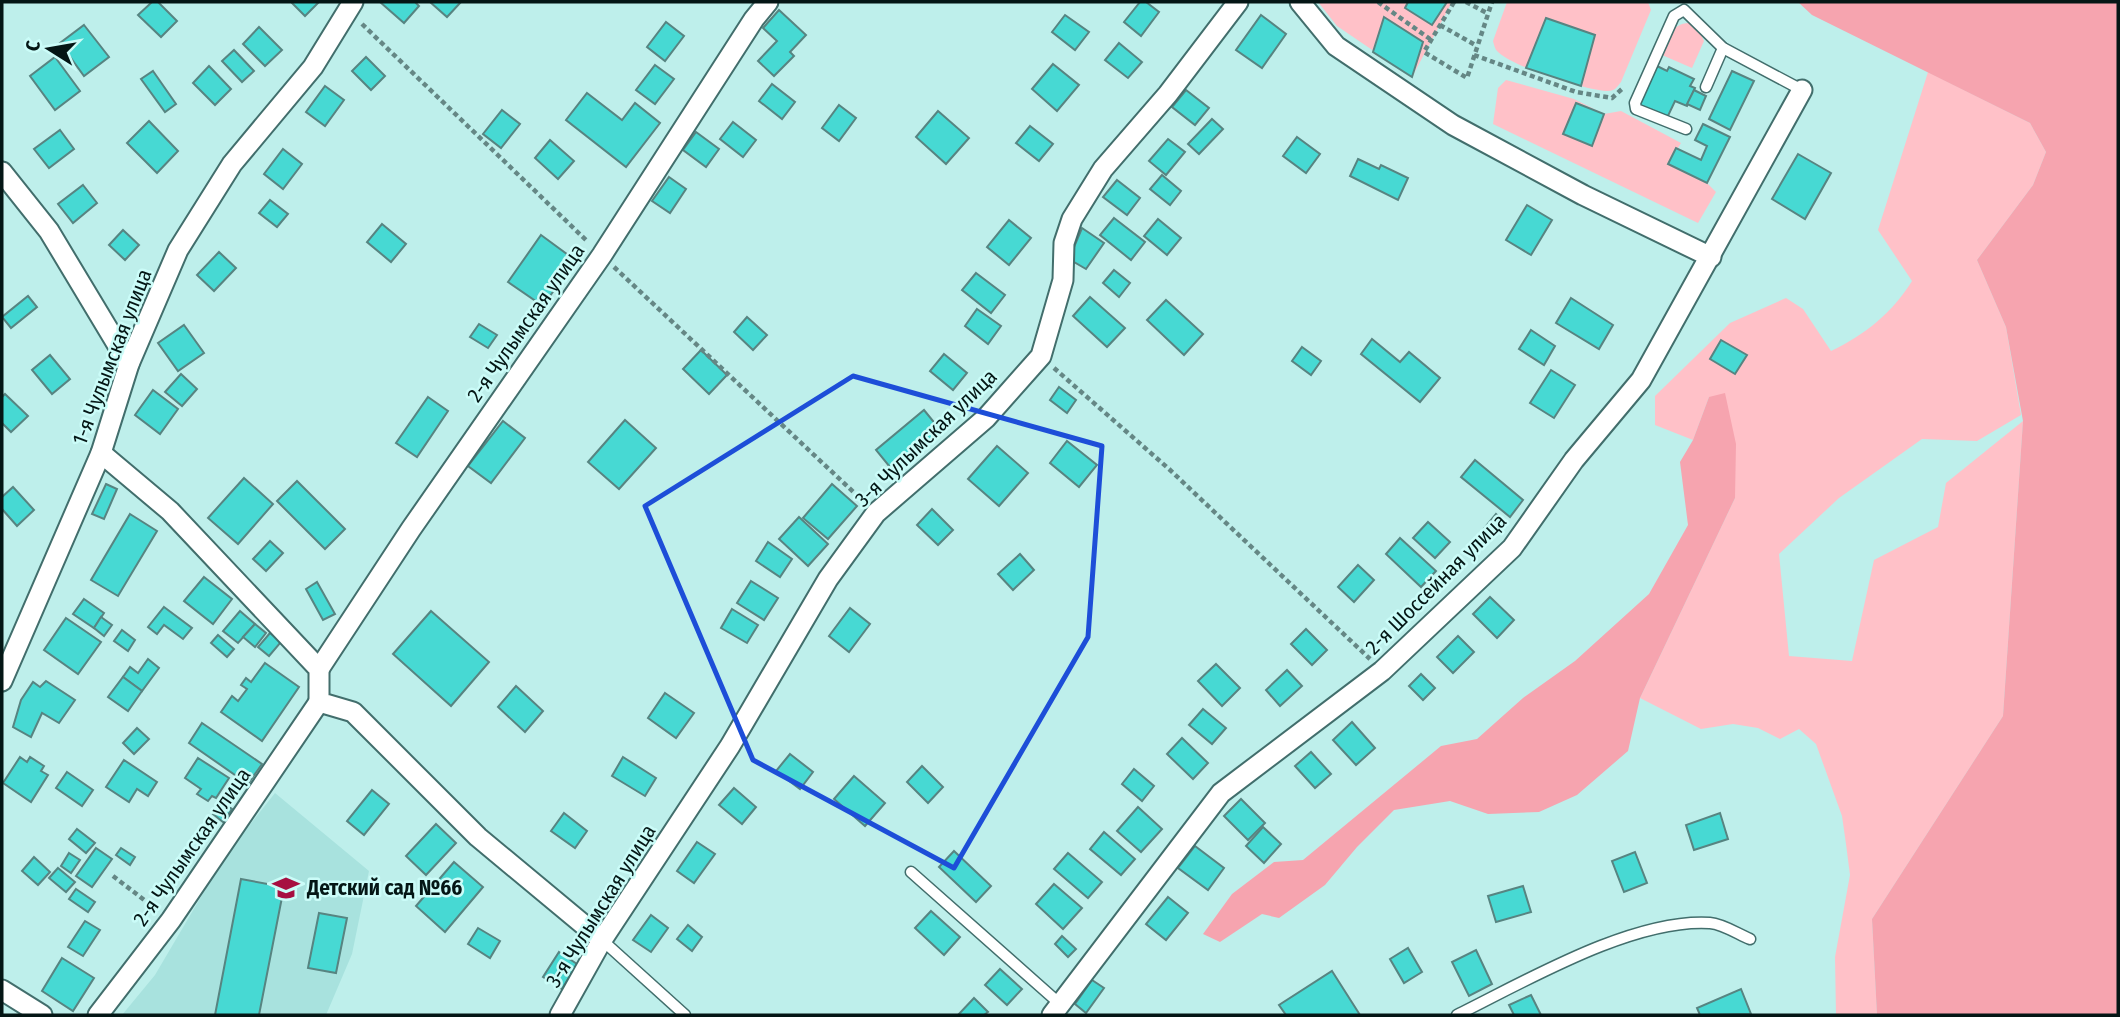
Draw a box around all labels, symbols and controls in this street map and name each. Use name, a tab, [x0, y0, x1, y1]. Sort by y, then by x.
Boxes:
north arrow	[14, 14, 84, 84]
text: С	[21, 39, 45, 53]
street label: 2-я Чулымская улица	[462, 239, 590, 407]
street label: 1-я Чулымская улица	[67, 266, 157, 448]
street label: 3-я Чулымская улица	[850, 364, 1002, 512]
street label: 2-я Шоссейная улица	[1360, 508, 1512, 660]
street label: 2-я Чулымская улица	[128, 763, 256, 931]
street label: 3-я Чулымская улица	[540, 820, 662, 992]
school or university icon: Детский сад №66	[271, 873, 301, 903]
place label: Детский сад №66	[306, 875, 462, 901]

